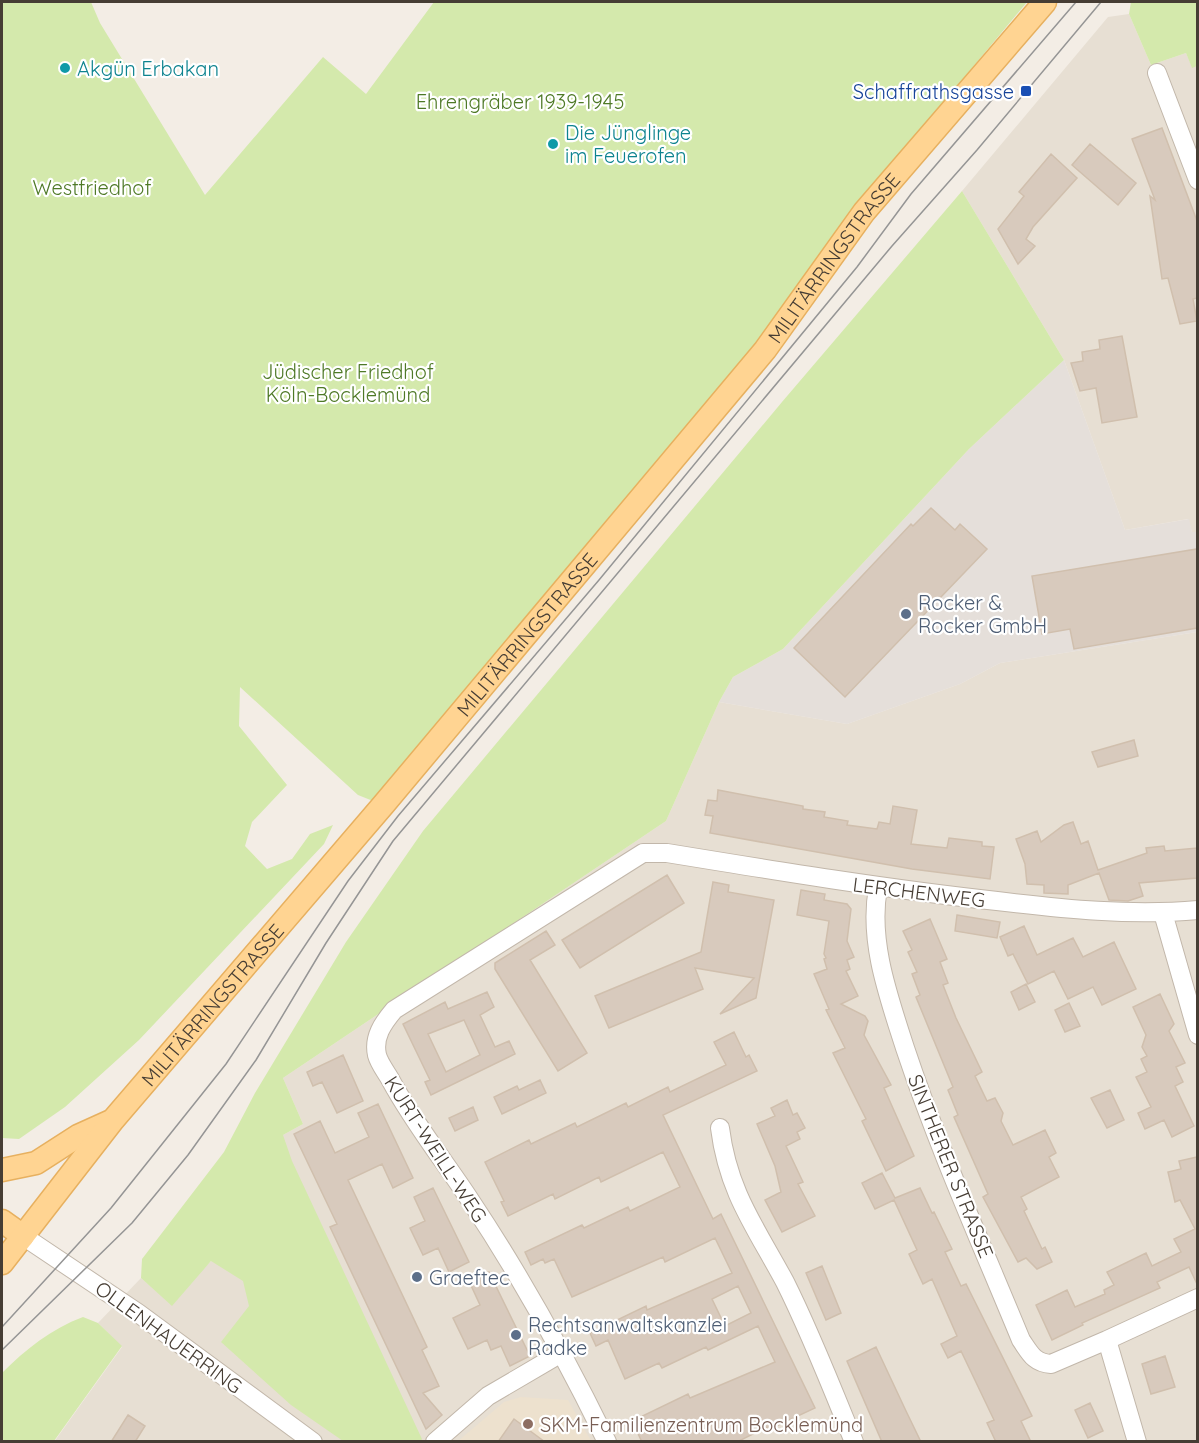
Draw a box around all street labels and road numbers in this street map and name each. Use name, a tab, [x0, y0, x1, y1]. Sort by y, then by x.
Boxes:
street label: MILITÄRRINGSTRASSE	[762, 167, 905, 348]
street label: MILITÄRRINGSTRASSE	[451, 547, 602, 721]
street label: LERCHENWEG	[851, 871, 987, 913]
street label: MILITÄRRINGSTRASSE	[135, 918, 289, 1091]
street label: KURT-WEILL-WEG	[379, 1071, 493, 1227]
street label: SINTHERER STRASSE	[903, 1071, 999, 1261]
street label: OLLENHAUERRING	[91, 1275, 247, 1399]

